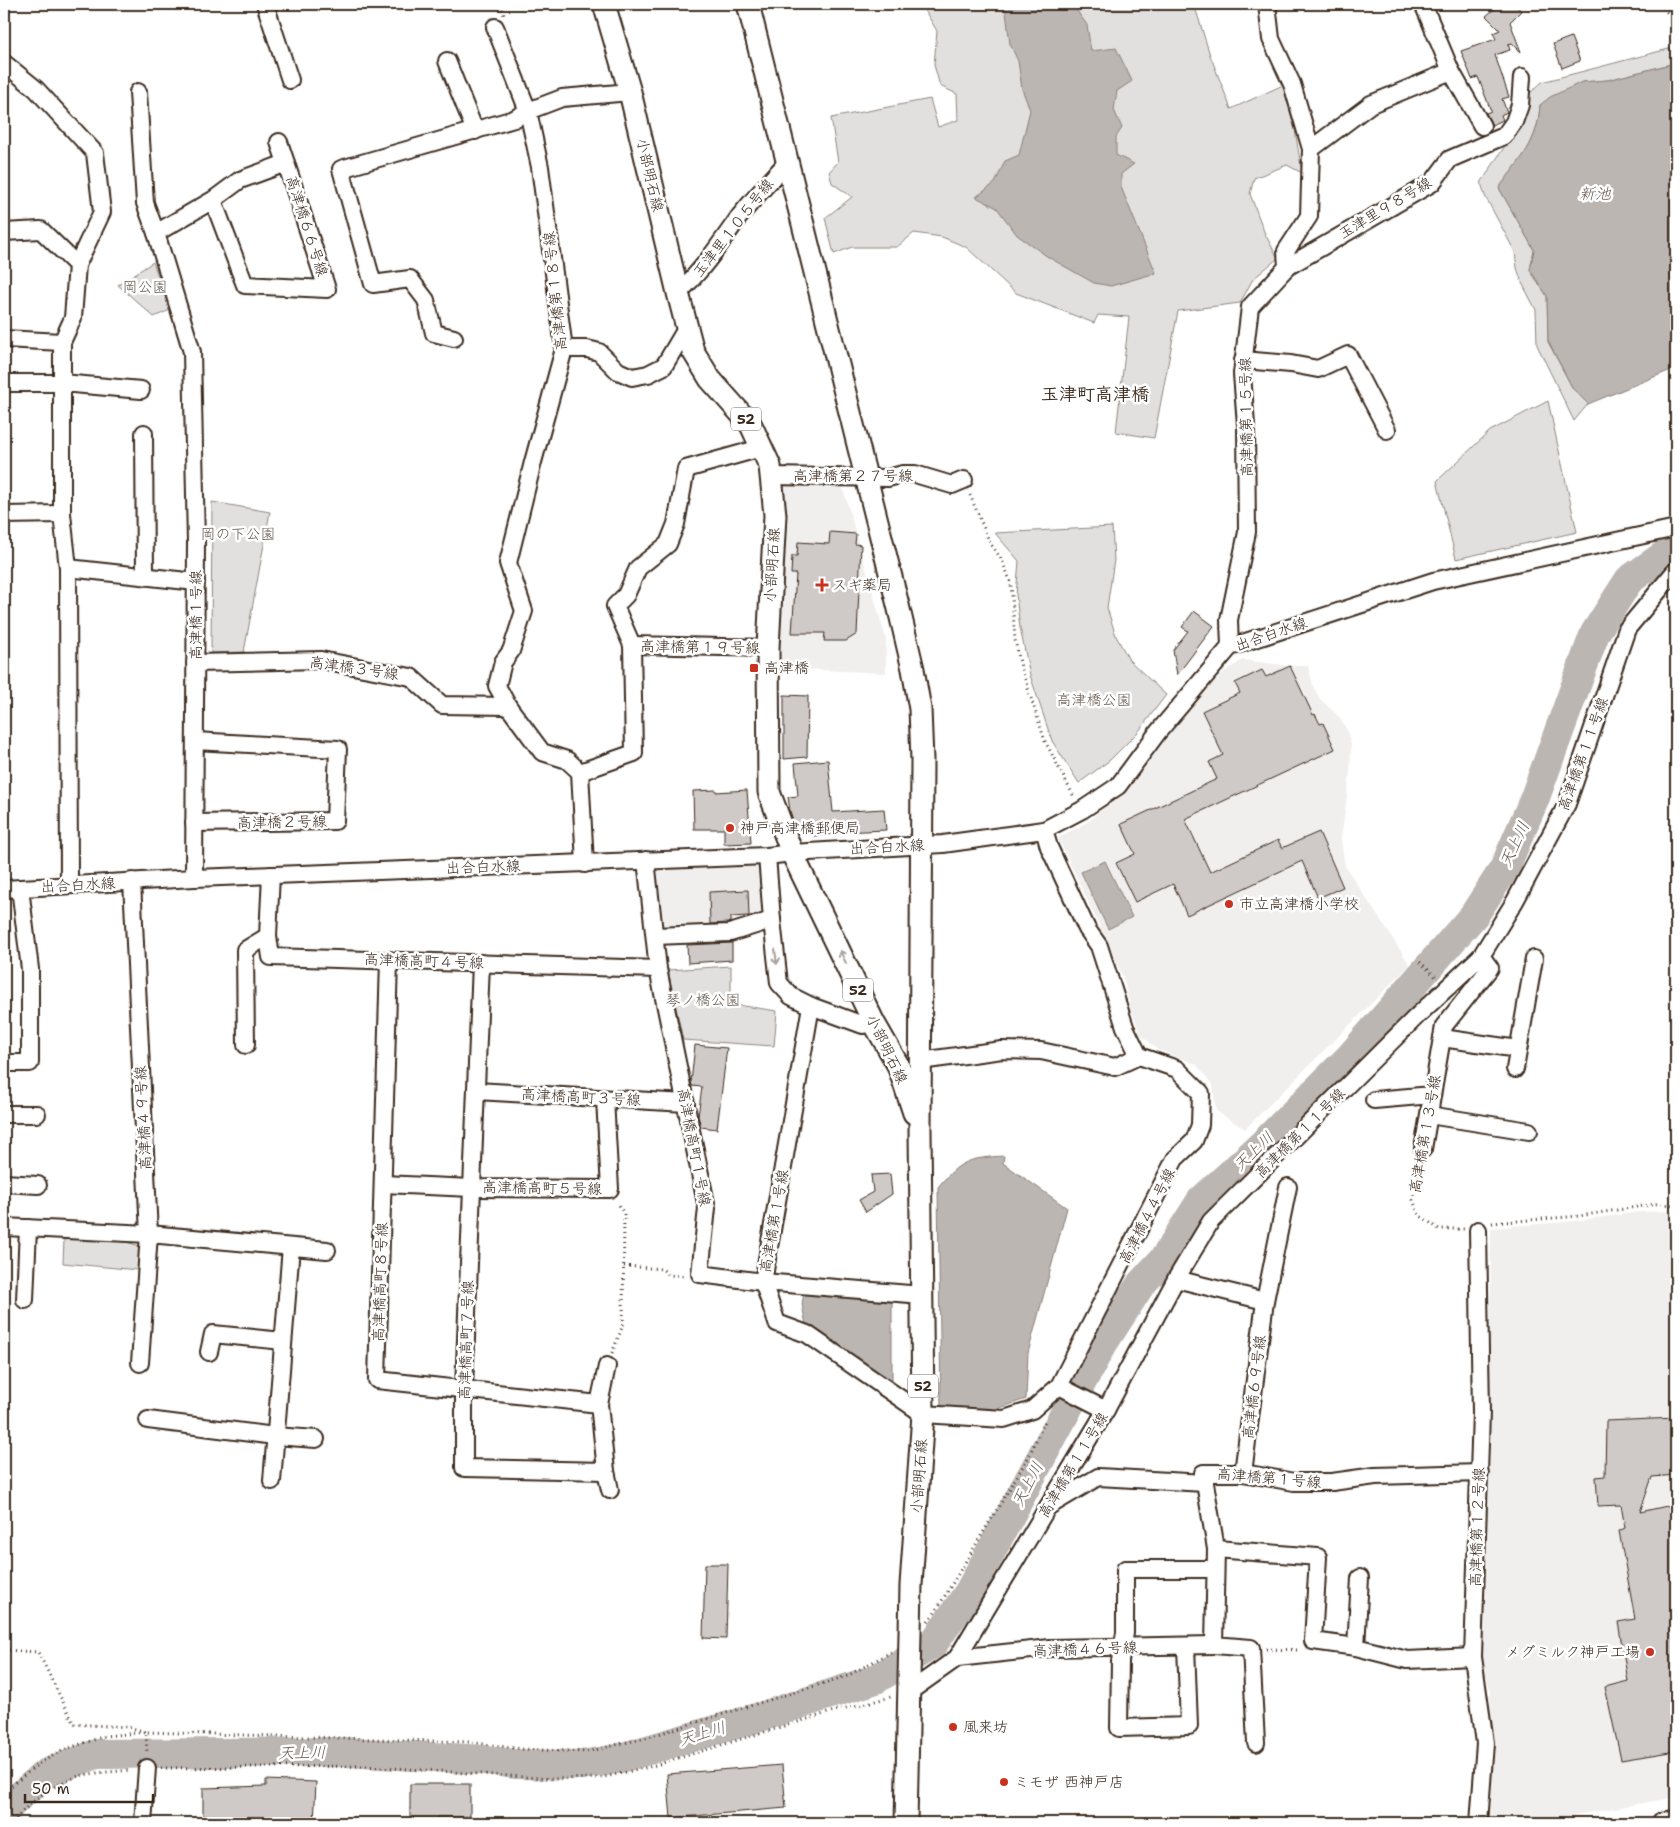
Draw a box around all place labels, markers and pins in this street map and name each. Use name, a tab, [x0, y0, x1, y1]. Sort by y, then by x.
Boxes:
place label: スギ薬局	[832, 575, 892, 595]
marker: スギ薬局	[816, 579, 828, 591]
place label: 高津橋	[764, 658, 809, 678]
marker: 高津橋	[748, 662, 760, 674]
place label: 神戸高津橋郵便局	[740, 818, 860, 838]
marker: 神戸高津橋郵便局	[724, 822, 736, 834]
place label: 市立高津橋小学校	[1239, 894, 1359, 914]
marker: 市立高津橋小学校	[1223, 898, 1235, 910]
place label: メグミルク神戸工場	[1505, 1642, 1640, 1662]
marker: メグミルク神戸工場	[1644, 1646, 1656, 1658]
place label: 風来坊	[963, 1717, 1008, 1737]
marker: 風来坊	[947, 1721, 959, 1733]
place label: ミモザ 西神戸店	[1014, 1772, 1124, 1792]
marker: ミモザ 西神戸店	[998, 1776, 1010, 1788]

